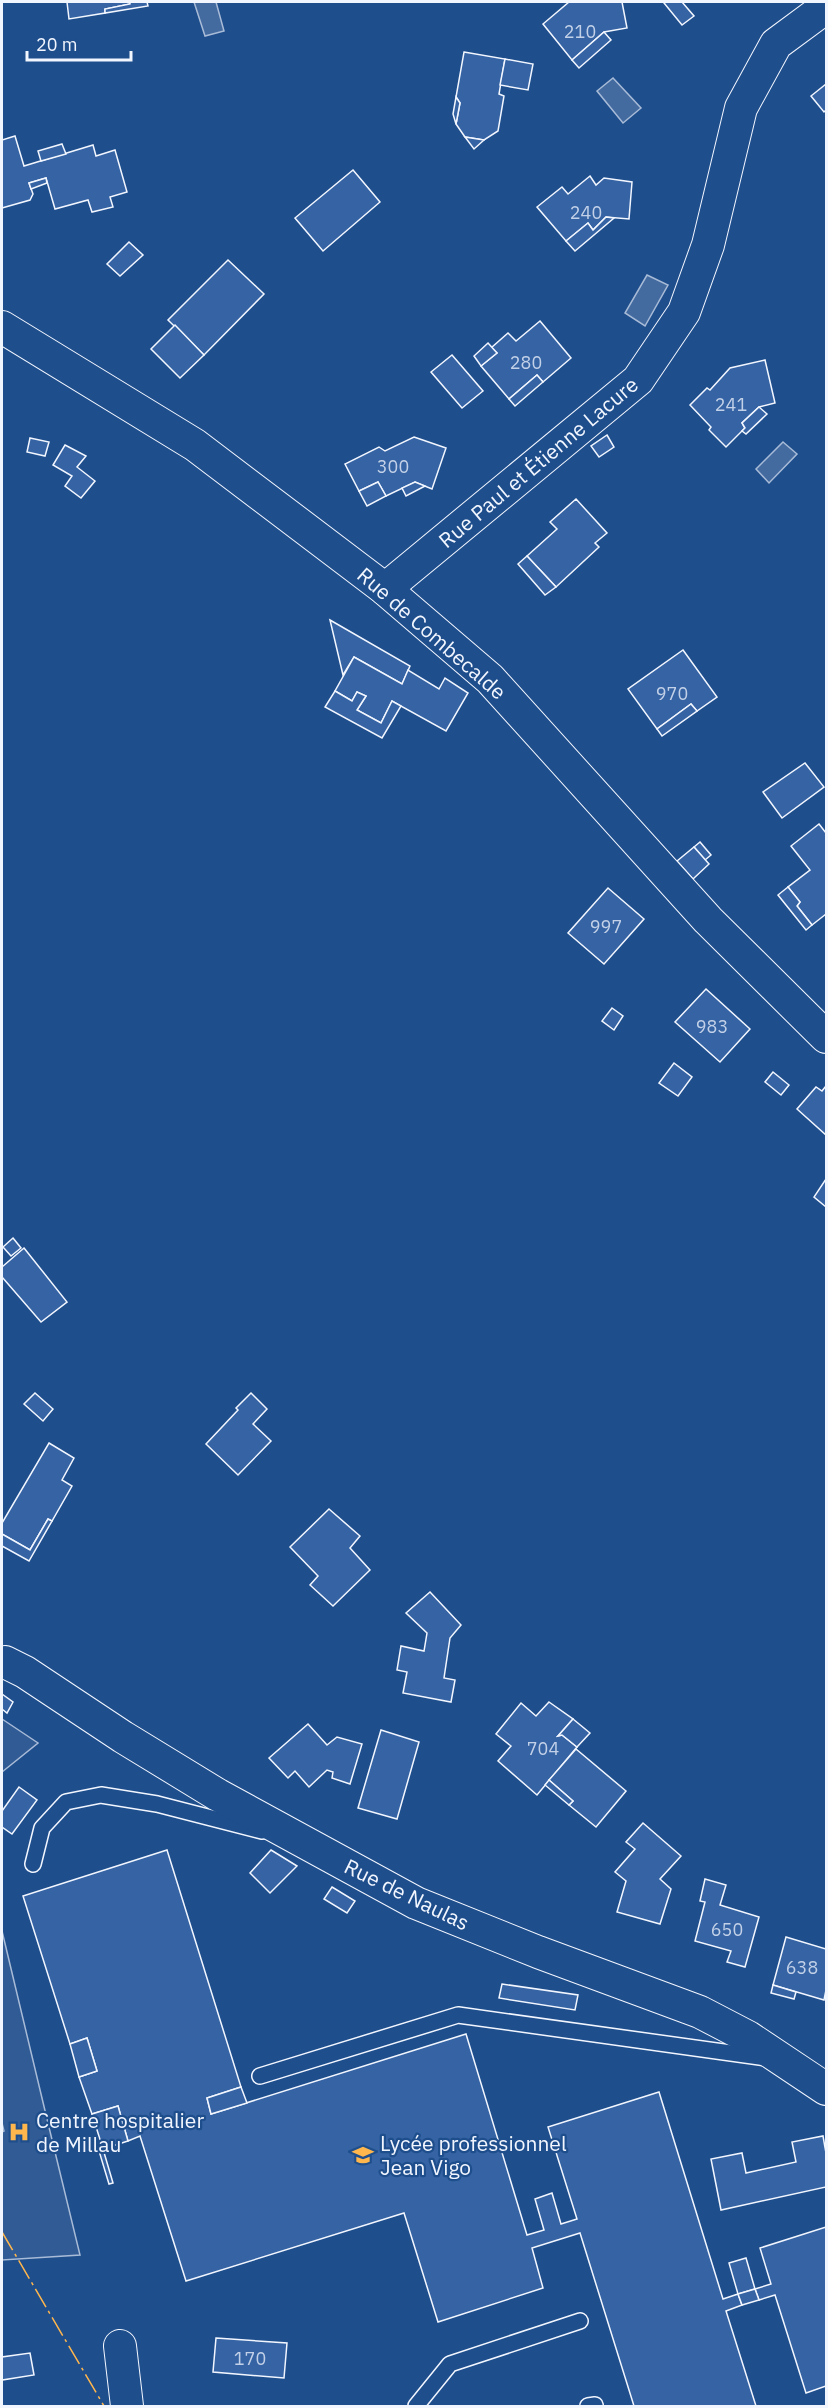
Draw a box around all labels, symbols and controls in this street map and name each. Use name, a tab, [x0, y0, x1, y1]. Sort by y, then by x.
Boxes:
house number: 210	[564, 20, 596, 43]
scale bar	[27, 24, 130, 62]
text: 20 m	[36, 33, 78, 56]
house number: 240	[570, 201, 602, 224]
house number: 280	[510, 351, 542, 374]
street label: Rue Paul et Étienne Lacure	[432, 370, 644, 554]
house number: 241	[715, 393, 747, 416]
house number: 300	[377, 455, 409, 478]
street label: Rue de Combecalde	[352, 561, 512, 705]
house number: 970	[656, 682, 688, 705]
house number: 997	[590, 915, 622, 938]
house number: 983	[696, 1015, 728, 1038]
house number: 704	[527, 1737, 559, 1760]
street label: Rue de Naulas	[340, 1852, 474, 1936]
house number: 650	[711, 1918, 743, 1941]
house number: 638	[786, 1956, 818, 1979]
place label: Centre hospitalier de Millau	[36, 2106, 204, 2158]
hospital icon: Centre hospitalier de Millau	[7, 2120, 31, 2144]
place label: Lycée professionnel Jean Vigo	[380, 2129, 567, 2181]
school or university icon: Lycée professionnel Jean Vigo	[351, 2143, 375, 2167]
house number: 170	[234, 2347, 266, 2370]

